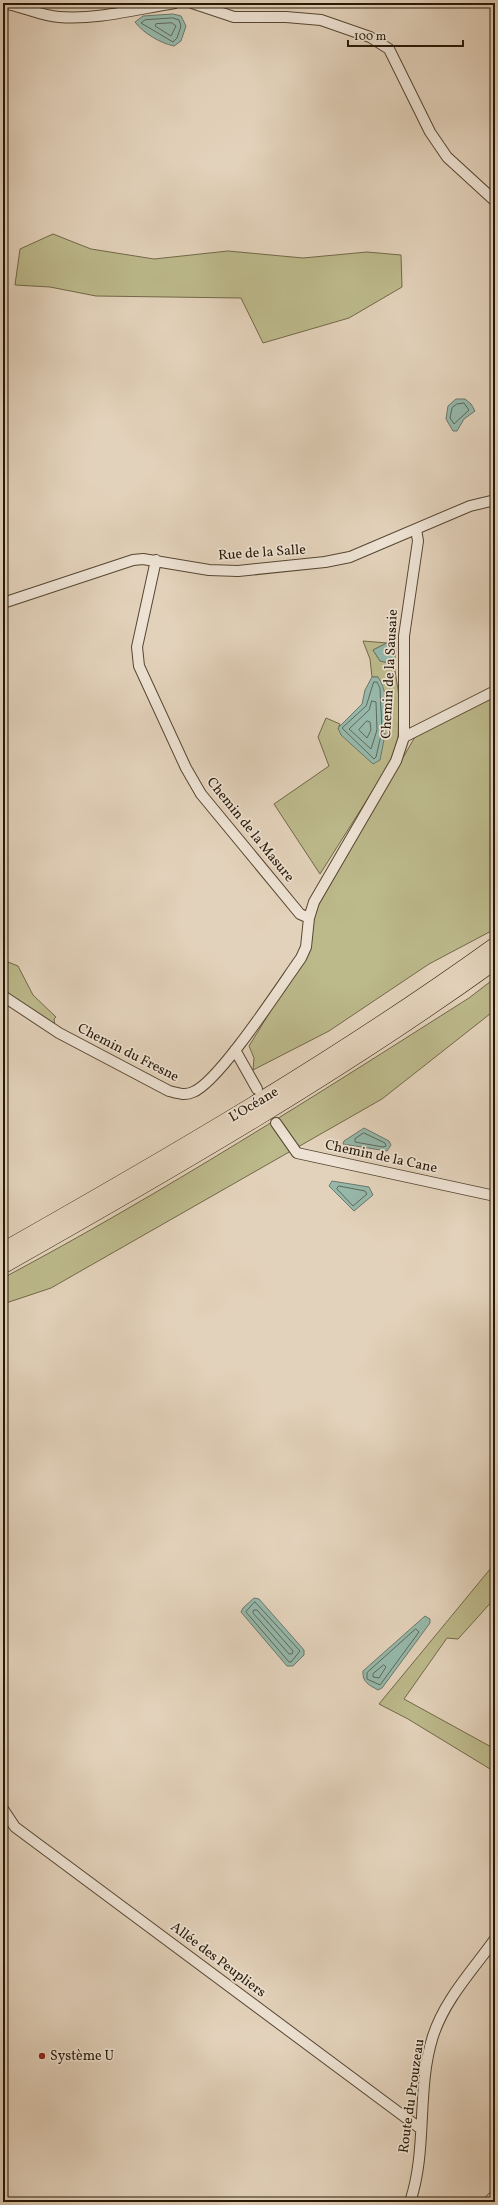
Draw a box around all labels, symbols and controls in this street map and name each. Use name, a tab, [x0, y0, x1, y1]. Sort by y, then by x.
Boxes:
scale bar	[348, 22, 463, 48]
text: 100 m	[354, 29, 387, 45]
street label: Rue de la Salle	[217, 540, 307, 566]
street label: Chemin de la Sausaie	[377, 608, 403, 739]
street label: Chemin de la Masure	[202, 774, 298, 887]
street label: Chemin du Fresne	[74, 1019, 182, 1087]
street label: L’Océane	[226, 1083, 283, 1127]
street label: Chemin de la Cane	[323, 1136, 439, 1178]
street label: Allée des Peupliers	[166, 1918, 270, 2002]
street label: Route du Prouzeau	[395, 2037, 429, 2154]
place label: Système U	[50, 2047, 114, 2066]
marker: Système U	[37, 2051, 47, 2061]

